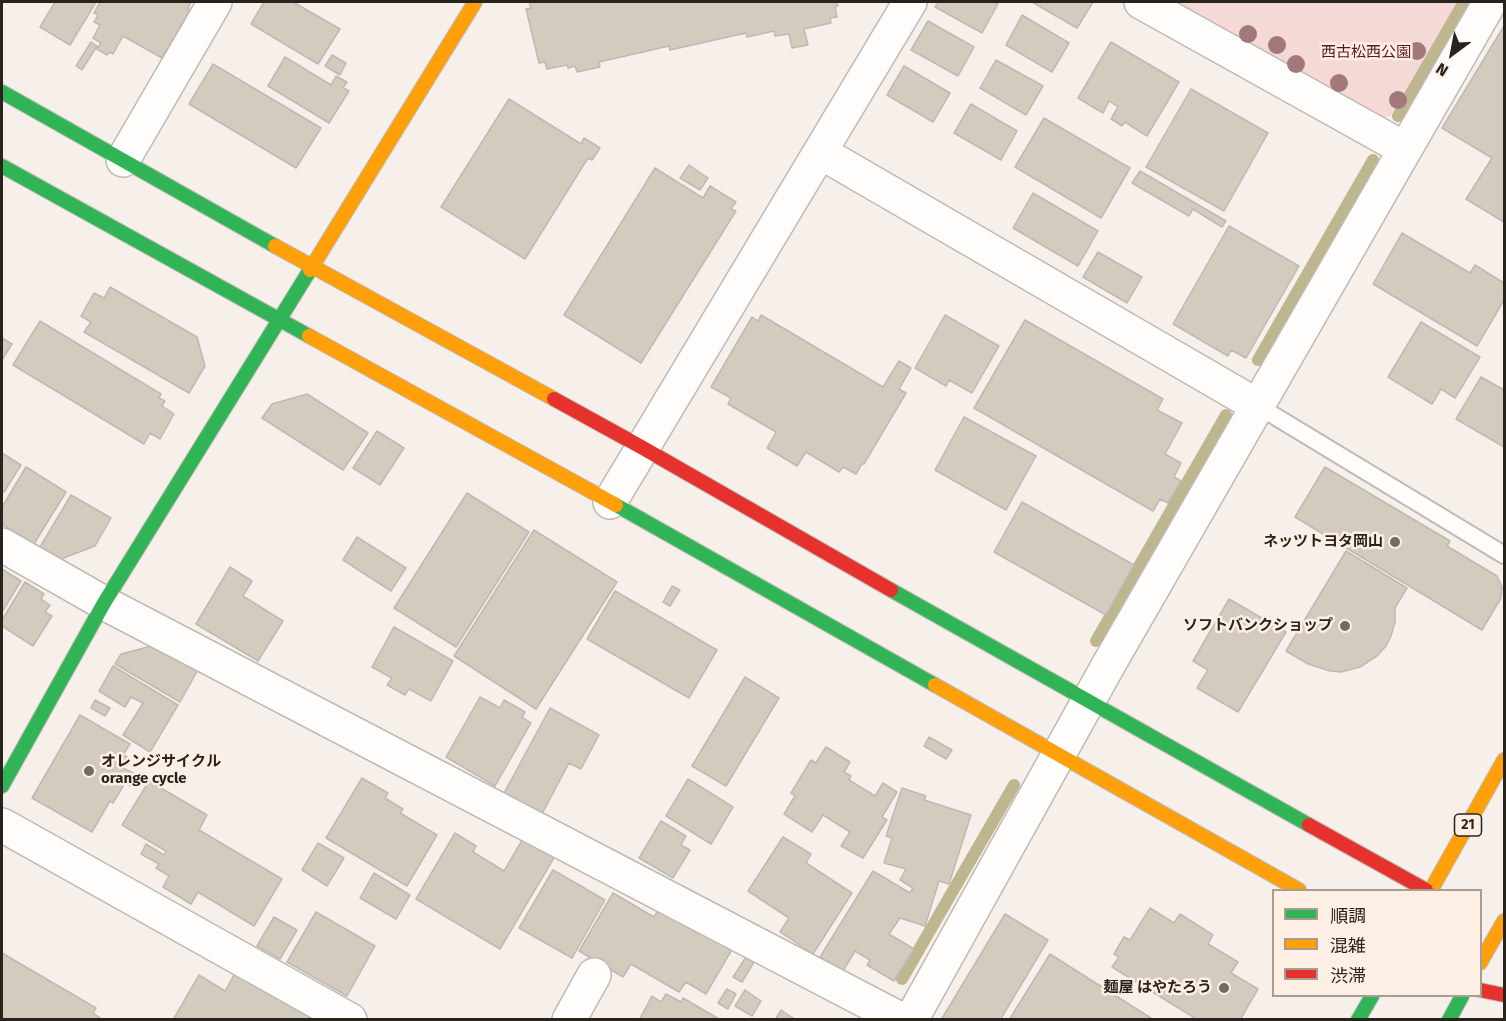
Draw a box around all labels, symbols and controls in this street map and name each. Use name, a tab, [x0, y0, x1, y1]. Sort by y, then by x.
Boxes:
north arrow	[1422, 24, 1482, 84]
park label: 西古松西公園	[1321, 44, 1411, 62]
text: N	[1433, 59, 1452, 81]
place label: ネッツトヨタ岡山	[1263, 533, 1383, 551]
marker: ネッツトヨタ岡山	[1388, 535, 1402, 549]
place label: ソフトバンクショップ	[1183, 617, 1333, 635]
marker: ソフトバンクショップ	[1338, 619, 1352, 633]
place label: オレンジサイクル orange cycle	[101, 753, 221, 788]
marker: オレンジサイクル orange cycle	[82, 764, 96, 778]
road number: 21	[1454, 814, 1482, 836]
legend	[1272, 889, 1482, 997]
text: 順調	[1330, 905, 1366, 927]
text: 混雑	[1330, 935, 1366, 957]
text: 渋滞	[1330, 965, 1366, 987]
place label: 麺屋 はやたろう	[1103, 979, 1212, 997]
marker: 麺屋 はやたろう	[1217, 981, 1231, 995]

